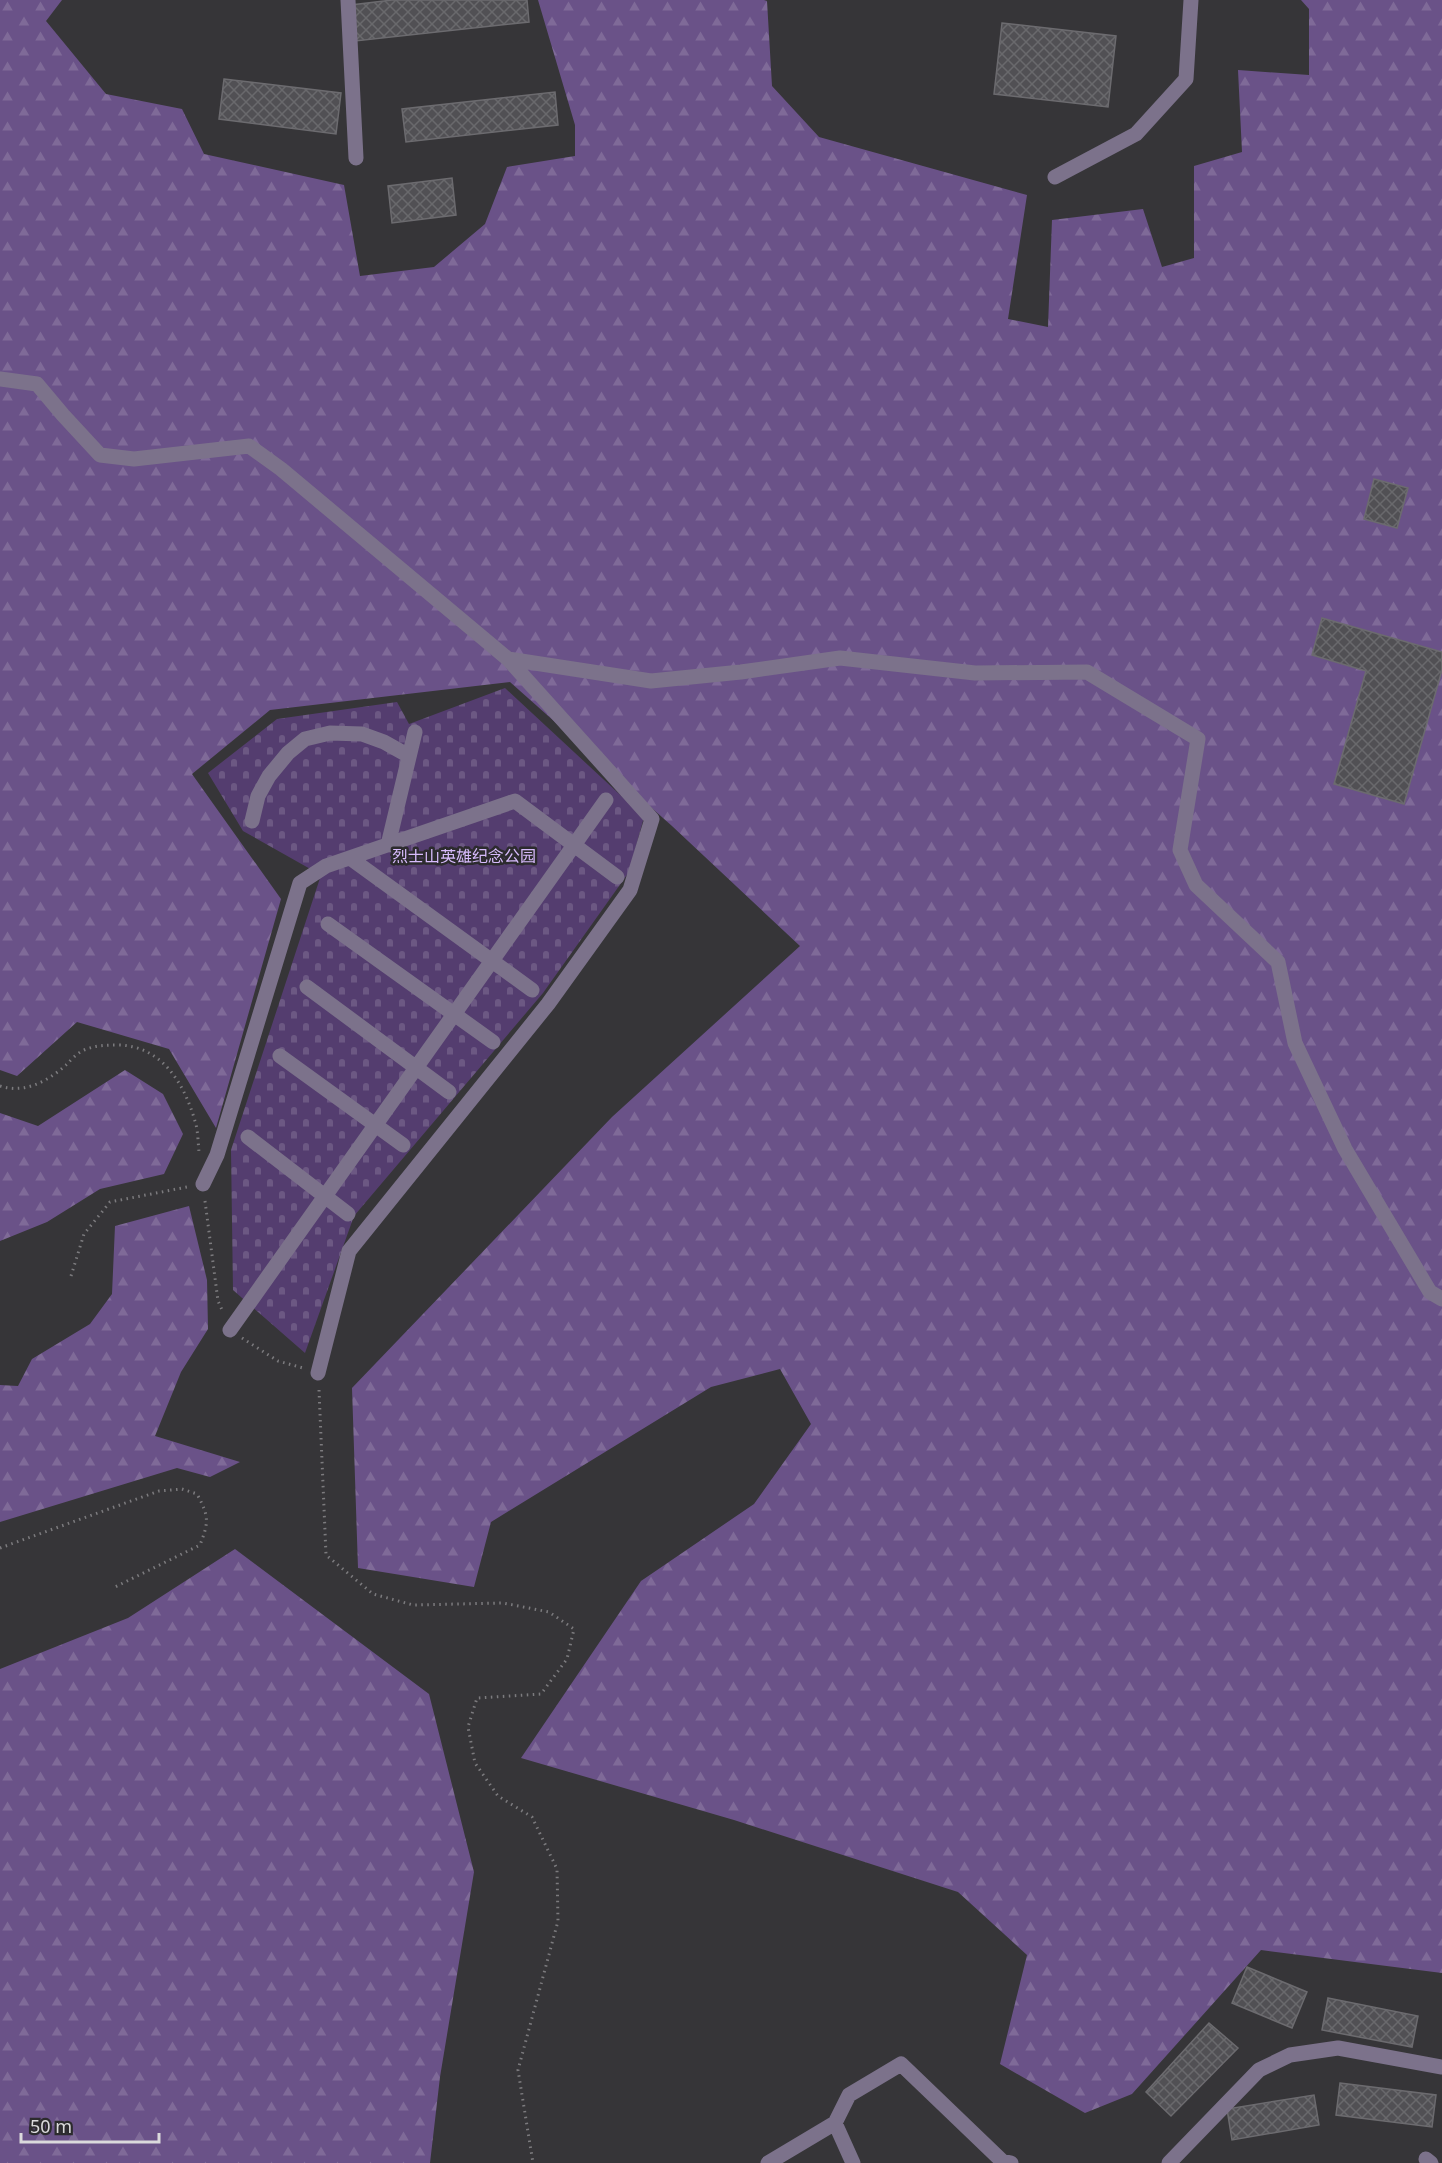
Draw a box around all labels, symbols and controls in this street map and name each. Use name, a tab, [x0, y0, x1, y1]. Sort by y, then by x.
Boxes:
park label: 烈士山英雄纪念公园	[392, 845, 536, 867]
scale bar	[21, 2106, 159, 2144]
text: 50 m	[30, 2114, 72, 2138]

